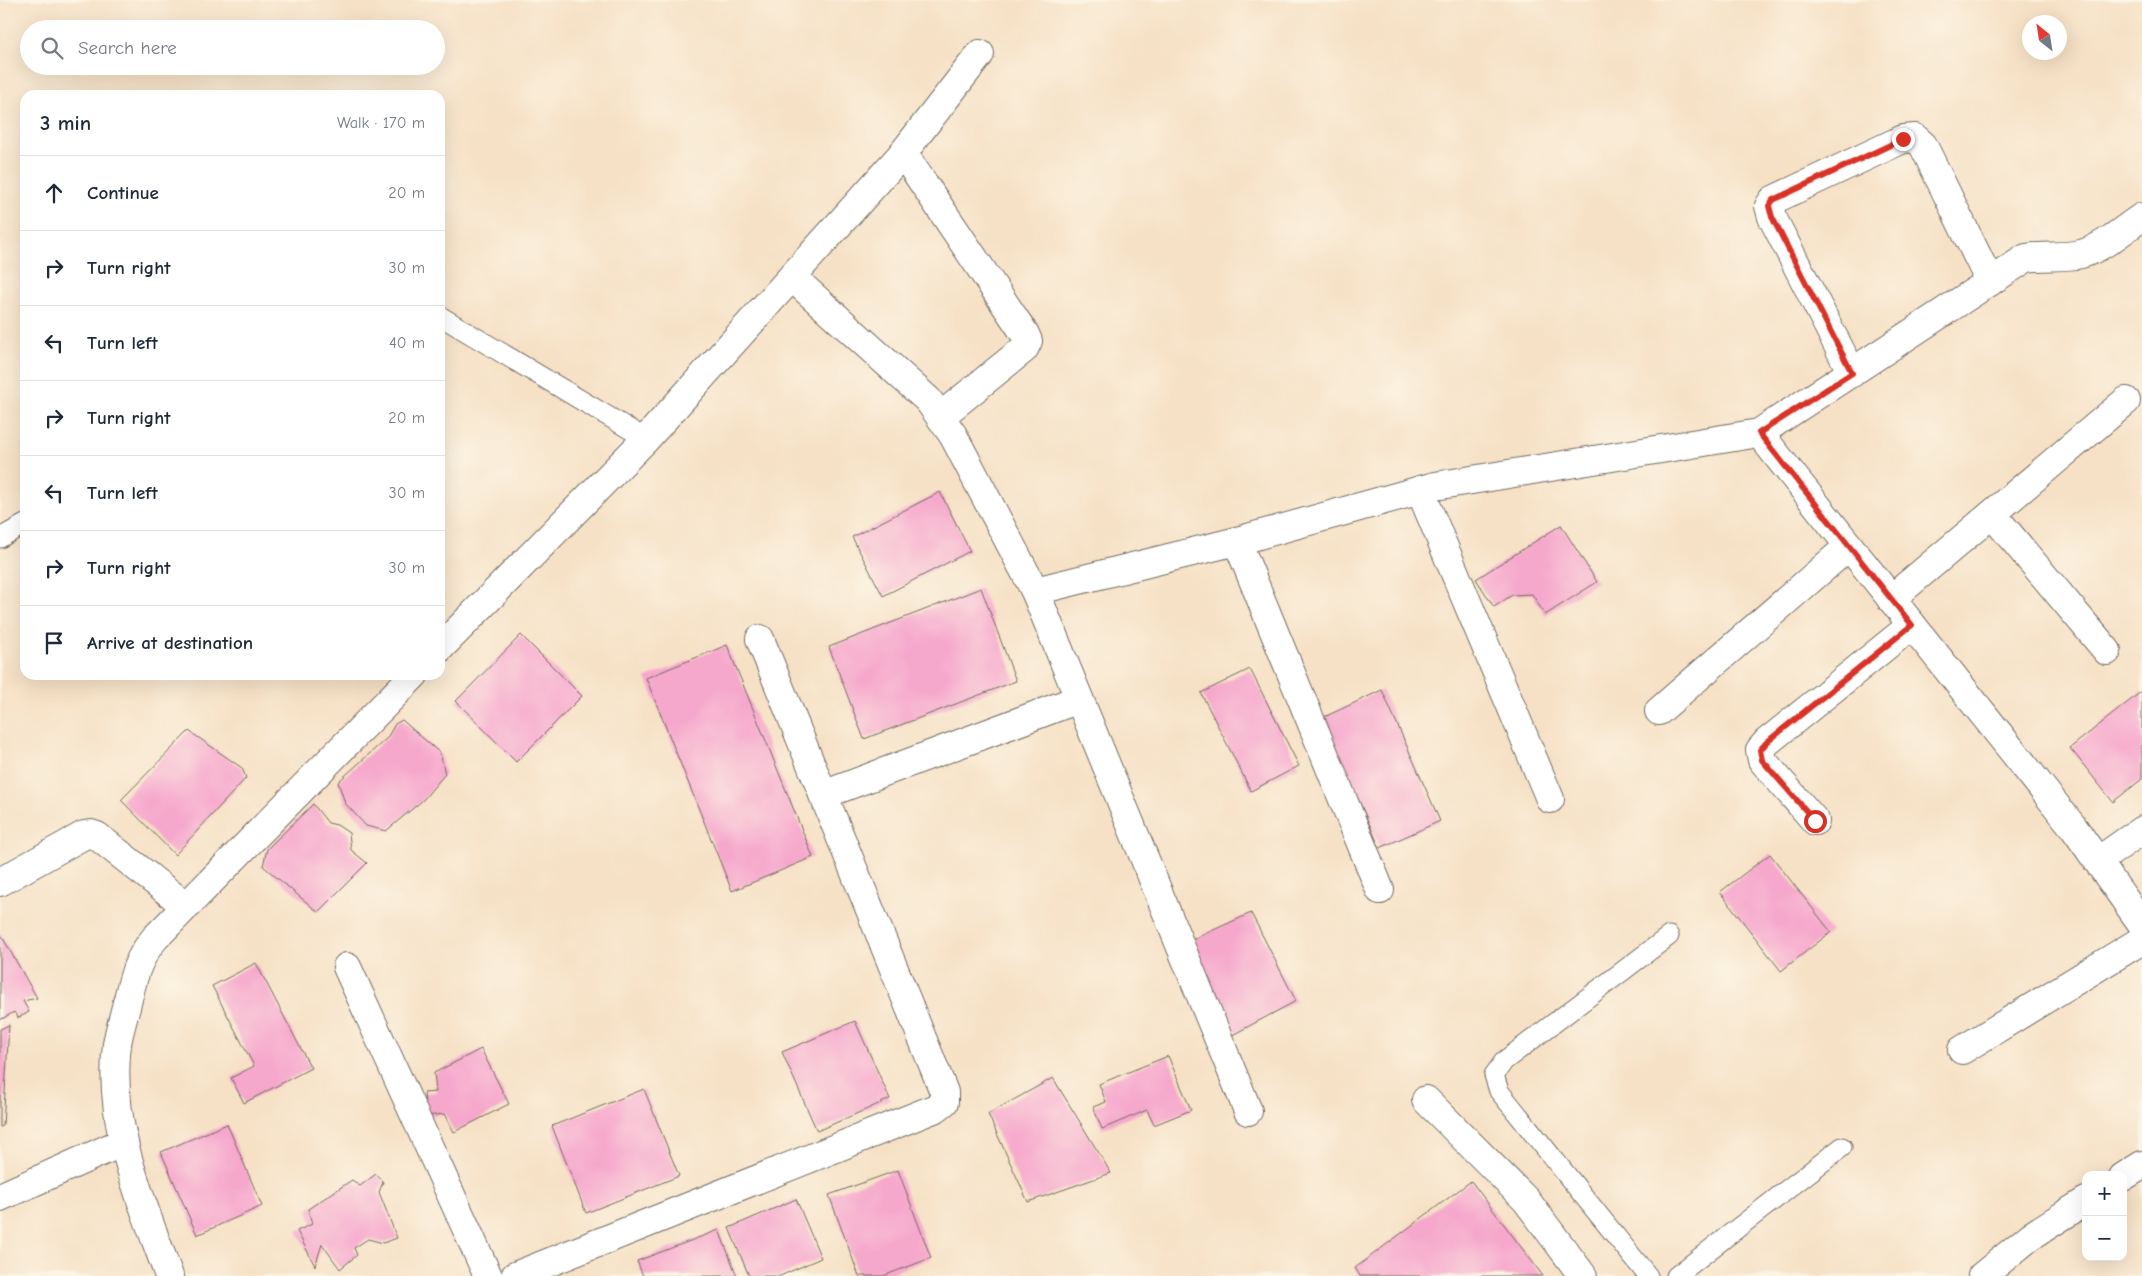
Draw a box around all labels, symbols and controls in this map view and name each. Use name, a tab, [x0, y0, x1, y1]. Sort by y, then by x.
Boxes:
north arrow	[2022, 15, 2067, 60]
search box	[20, 20, 445, 75]
icon: search	[38, 34, 66, 62]
text: Search here	[78, 37, 177, 59]
text: 3 min	[40, 111, 91, 135]
text: Walk · 170 m	[337, 114, 425, 132]
route end	[1892, 128, 1915, 151]
icon: ahead	[40, 179, 68, 207]
text: Continue	[87, 182, 159, 204]
text: 20 m	[388, 184, 425, 202]
icon: right	[40, 254, 68, 282]
text: Turn right	[87, 257, 171, 279]
text: 30 m	[389, 259, 425, 277]
icon: left	[40, 329, 68, 357]
text: Turn left	[87, 332, 158, 354]
text: 40 m	[389, 334, 425, 352]
icon: right	[40, 404, 68, 432]
text: Turn right	[87, 407, 171, 429]
text: 20 m	[388, 409, 425, 427]
icon: left	[40, 479, 68, 507]
text: Turn left	[87, 482, 158, 504]
text: 30 m	[389, 484, 425, 502]
icon: right	[40, 554, 68, 582]
text: Turn right	[87, 557, 171, 579]
text: 30 m	[389, 559, 425, 577]
icon: arrive	[40, 629, 68, 657]
text: Arrive at destination	[87, 632, 253, 654]
route start	[1804, 810, 1827, 833]
map controls	[2082, 1171, 2127, 1261]
button: +	[2082, 1171, 2127, 1216]
button: −	[2082, 1216, 2127, 1261]

